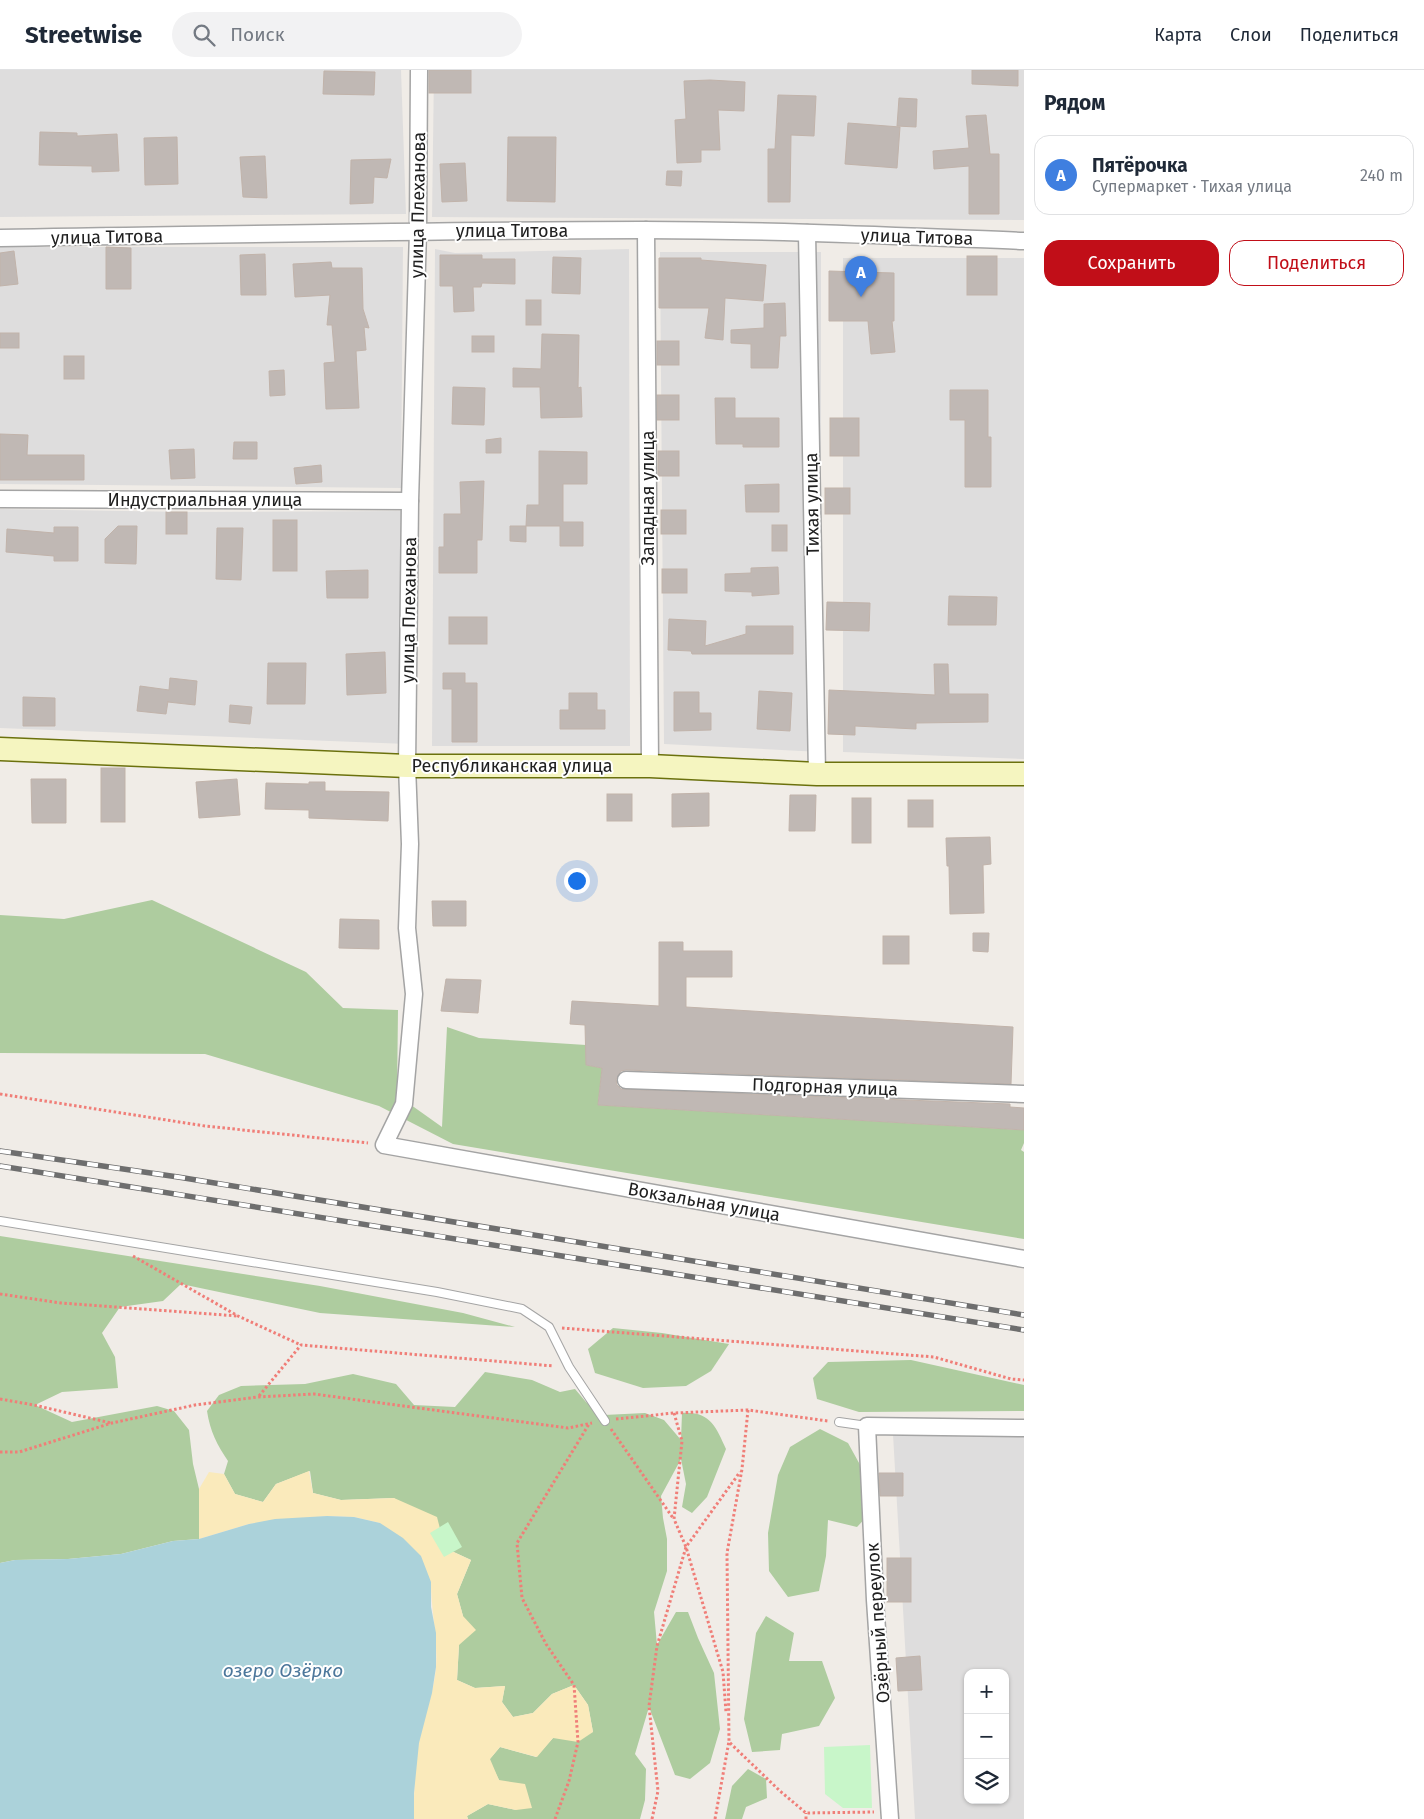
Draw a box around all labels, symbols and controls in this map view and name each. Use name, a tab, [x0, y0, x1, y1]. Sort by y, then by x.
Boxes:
search box	[172, 12, 522, 57]
text: Streetwise	[25, 21, 142, 49]
icon: search	[190, 21, 218, 49]
text: Поиск	[230, 23, 285, 46]
text: Карта	[1154, 24, 1202, 46]
text: Слои	[1230, 24, 1272, 46]
text: Поделиться	[1300, 24, 1399, 46]
text: Рядом	[1044, 90, 1105, 116]
street label: улица Плеханова	[406, 132, 430, 278]
text: Пятёрочка	[1092, 154, 1188, 177]
text: A	[1056, 166, 1066, 185]
text: 240 m	[1360, 166, 1403, 185]
text: Супермаркет · Тихая улица	[1092, 177, 1292, 196]
street label: улица Титова	[456, 220, 568, 242]
street label: улица Титова	[860, 224, 974, 250]
street label: улица Титова	[51, 225, 163, 249]
button: Сохранить	[1044, 240, 1219, 286]
button: Поделиться	[1229, 240, 1404, 286]
pin: A	[845, 256, 877, 297]
street label: Западная улица	[637, 431, 659, 565]
street label: Тихая улица	[800, 452, 824, 556]
street label: Индустриальная улица	[108, 489, 302, 511]
street label: улица Плеханова	[397, 537, 421, 683]
street label: Республиканская улица	[411, 755, 613, 777]
your location	[564, 868, 590, 894]
street label: Подгорная улица	[752, 1073, 898, 1101]
street label: Вокзальная улица	[626, 1178, 782, 1226]
street label: Озёрный переулок	[861, 1541, 895, 1704]
water label: озеро Озёрко	[223, 1659, 343, 1682]
map controls	[964, 1669, 1009, 1804]
button: +	[964, 1669, 1009, 1714]
button: −	[964, 1714, 1009, 1759]
button: layers	[964, 1759, 1009, 1804]

